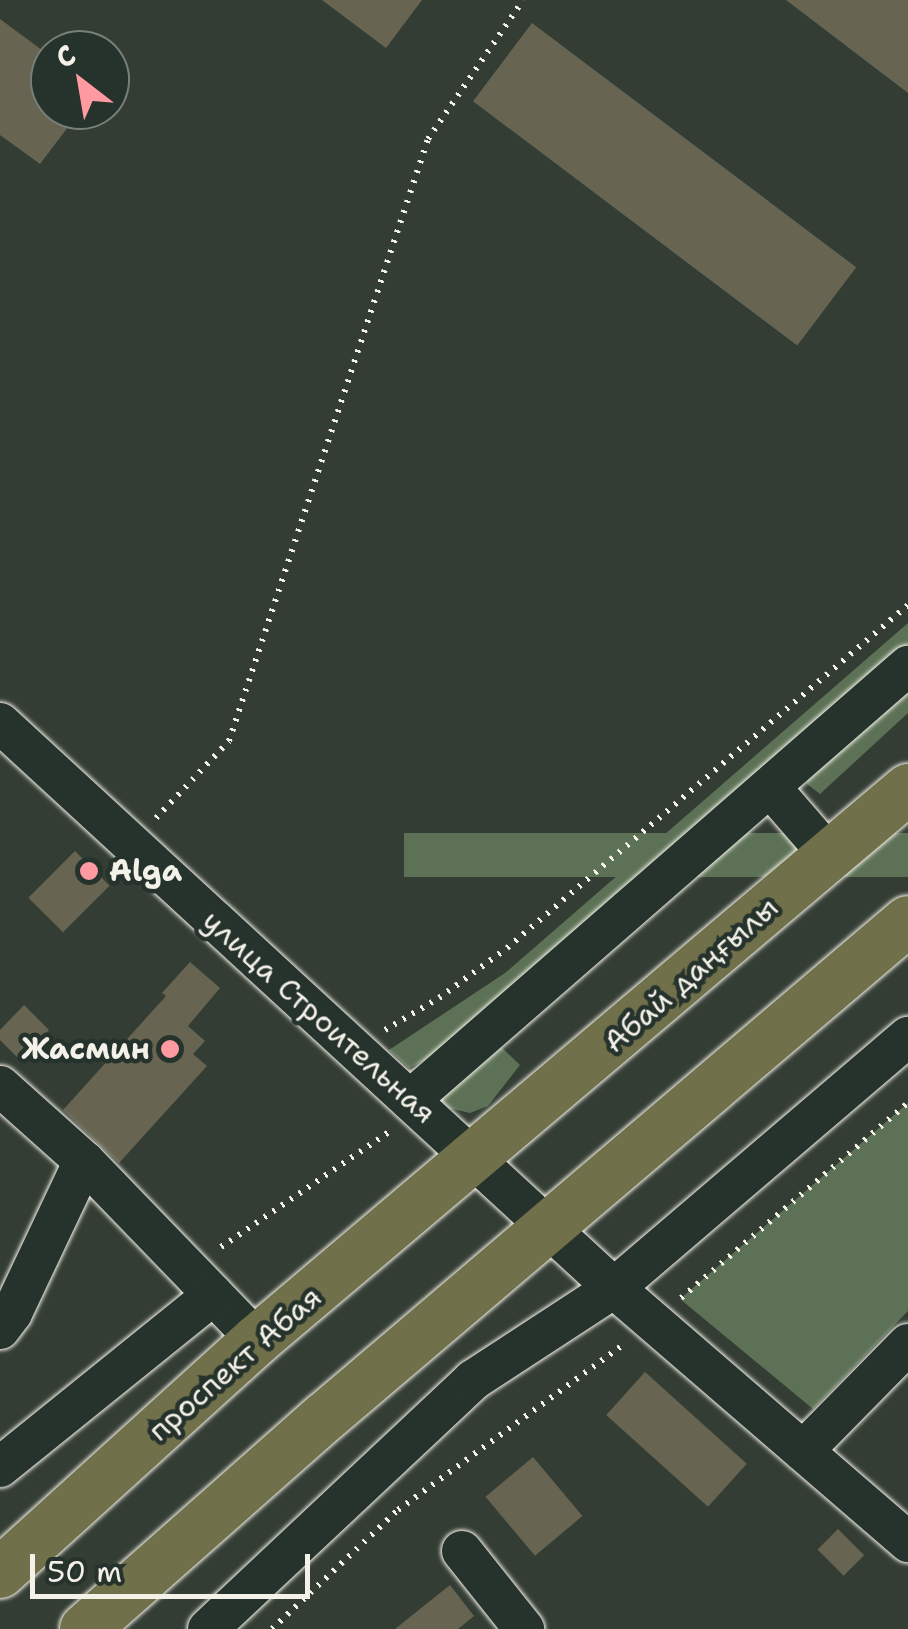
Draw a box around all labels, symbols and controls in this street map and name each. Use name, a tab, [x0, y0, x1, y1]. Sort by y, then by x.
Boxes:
north arrow	[30, 30, 130, 130]
text: С	[48, 35, 83, 77]
place label: Alga	[109, 853, 182, 889]
marker: Alga	[78, 860, 100, 882]
street label: Абай даңғылы	[597, 890, 785, 1060]
street label: улица Строительная	[195, 903, 443, 1131]
place label: Жасмин	[21, 1031, 150, 1067]
marker: Жасмин	[159, 1038, 181, 1060]
street label: проспект Абая	[141, 1279, 329, 1449]
scale bar	[35, 1534, 315, 1596]
text: 50 m	[47, 1551, 122, 1592]

